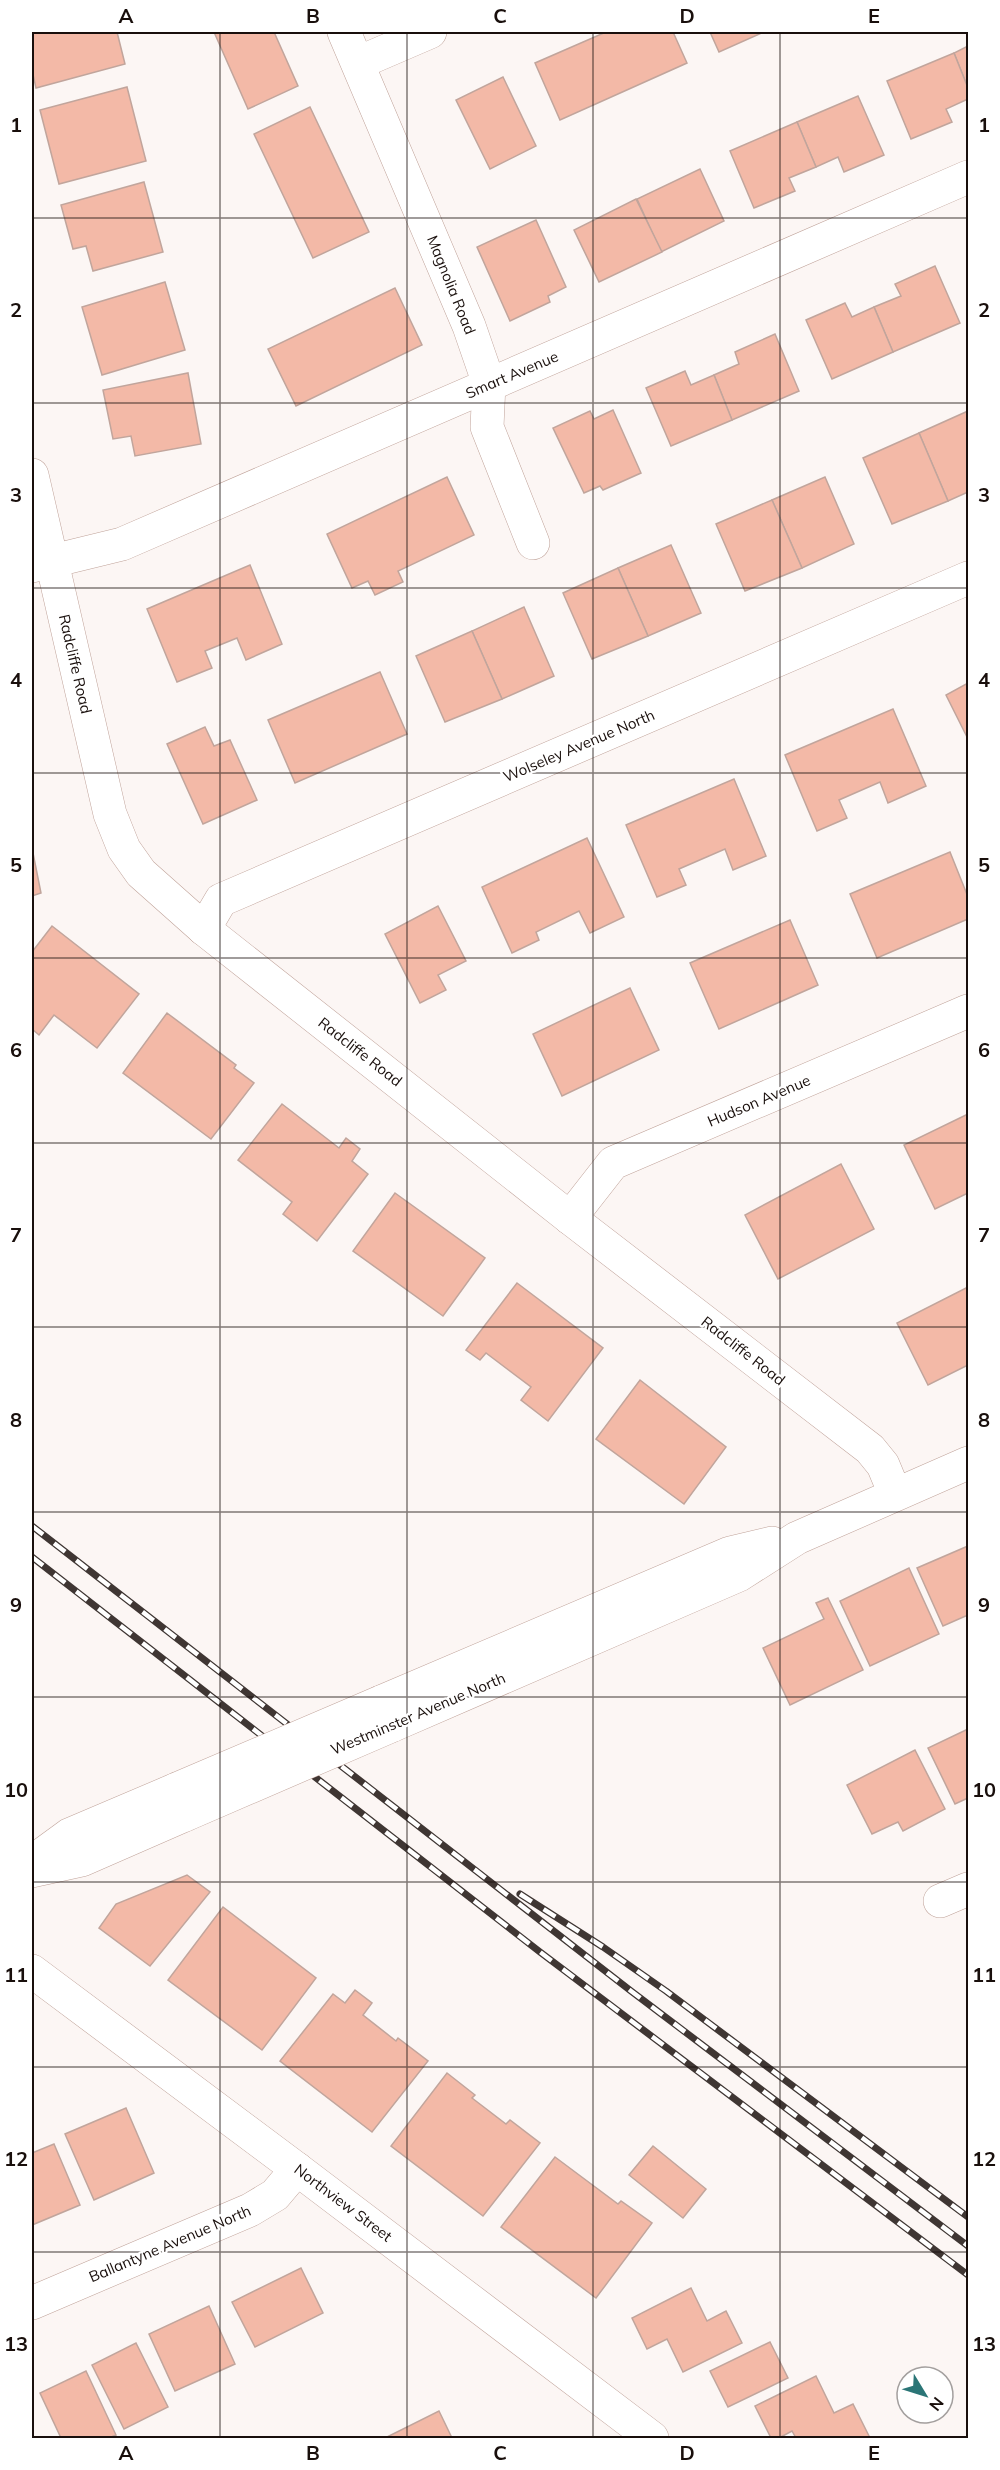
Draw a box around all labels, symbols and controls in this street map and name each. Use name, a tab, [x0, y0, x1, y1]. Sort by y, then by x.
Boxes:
text: A	[119, 3, 134, 28]
text: B	[306, 3, 320, 28]
text: C	[493, 3, 507, 28]
text: D	[679, 3, 695, 28]
text: E	[868, 3, 880, 28]
text: 1	[10, 112, 22, 137]
text: 1	[978, 112, 990, 137]
street label: Magnolia Road	[423, 233, 480, 337]
text: 2	[10, 297, 22, 322]
text: 2	[978, 297, 990, 322]
street label: Smart Avenue	[463, 346, 561, 403]
text: 3	[10, 482, 22, 507]
text: 3	[978, 482, 990, 507]
street label: Radcliffe Road	[55, 612, 96, 715]
text: 4	[10, 667, 22, 692]
text: 4	[978, 667, 990, 692]
street label: Wolseley Avenue North	[500, 705, 657, 786]
text: 5	[10, 852, 22, 877]
text: 5	[978, 852, 990, 877]
street label: Radcliffe Road	[314, 1013, 406, 1090]
text: 6	[10, 1037, 22, 1062]
text: 6	[978, 1037, 990, 1062]
street label: Hudson Avenue	[704, 1070, 813, 1131]
text: 7	[10, 1222, 22, 1247]
text: 7	[978, 1222, 990, 1247]
street label: Radcliffe Road	[697, 1312, 789, 1389]
text: 8	[10, 1407, 22, 1432]
text: 8	[978, 1407, 990, 1432]
text: 9	[10, 1592, 22, 1617]
text: 9	[978, 1592, 990, 1617]
street label: Westminster Avenue North	[328, 1668, 508, 1759]
text: 10	[4, 1777, 28, 1802]
text: 10	[972, 1777, 996, 1802]
text: 11	[4, 1962, 28, 1987]
text: 11	[972, 1962, 996, 1987]
text: 12	[4, 2146, 28, 2171]
text: 12	[972, 2146, 996, 2171]
street label: Northview Street	[291, 2160, 396, 2246]
street label: Ballantyne Avenue North	[86, 2201, 254, 2286]
text: 13	[4, 2331, 28, 2356]
text: 13	[972, 2331, 996, 2356]
north arrow	[895, 2365, 955, 2425]
text: N	[925, 2393, 948, 2415]
text: A	[119, 2440, 134, 2465]
text: B	[306, 2440, 320, 2465]
text: C	[493, 2440, 507, 2465]
text: D	[679, 2440, 695, 2465]
text: E	[868, 2440, 880, 2465]

